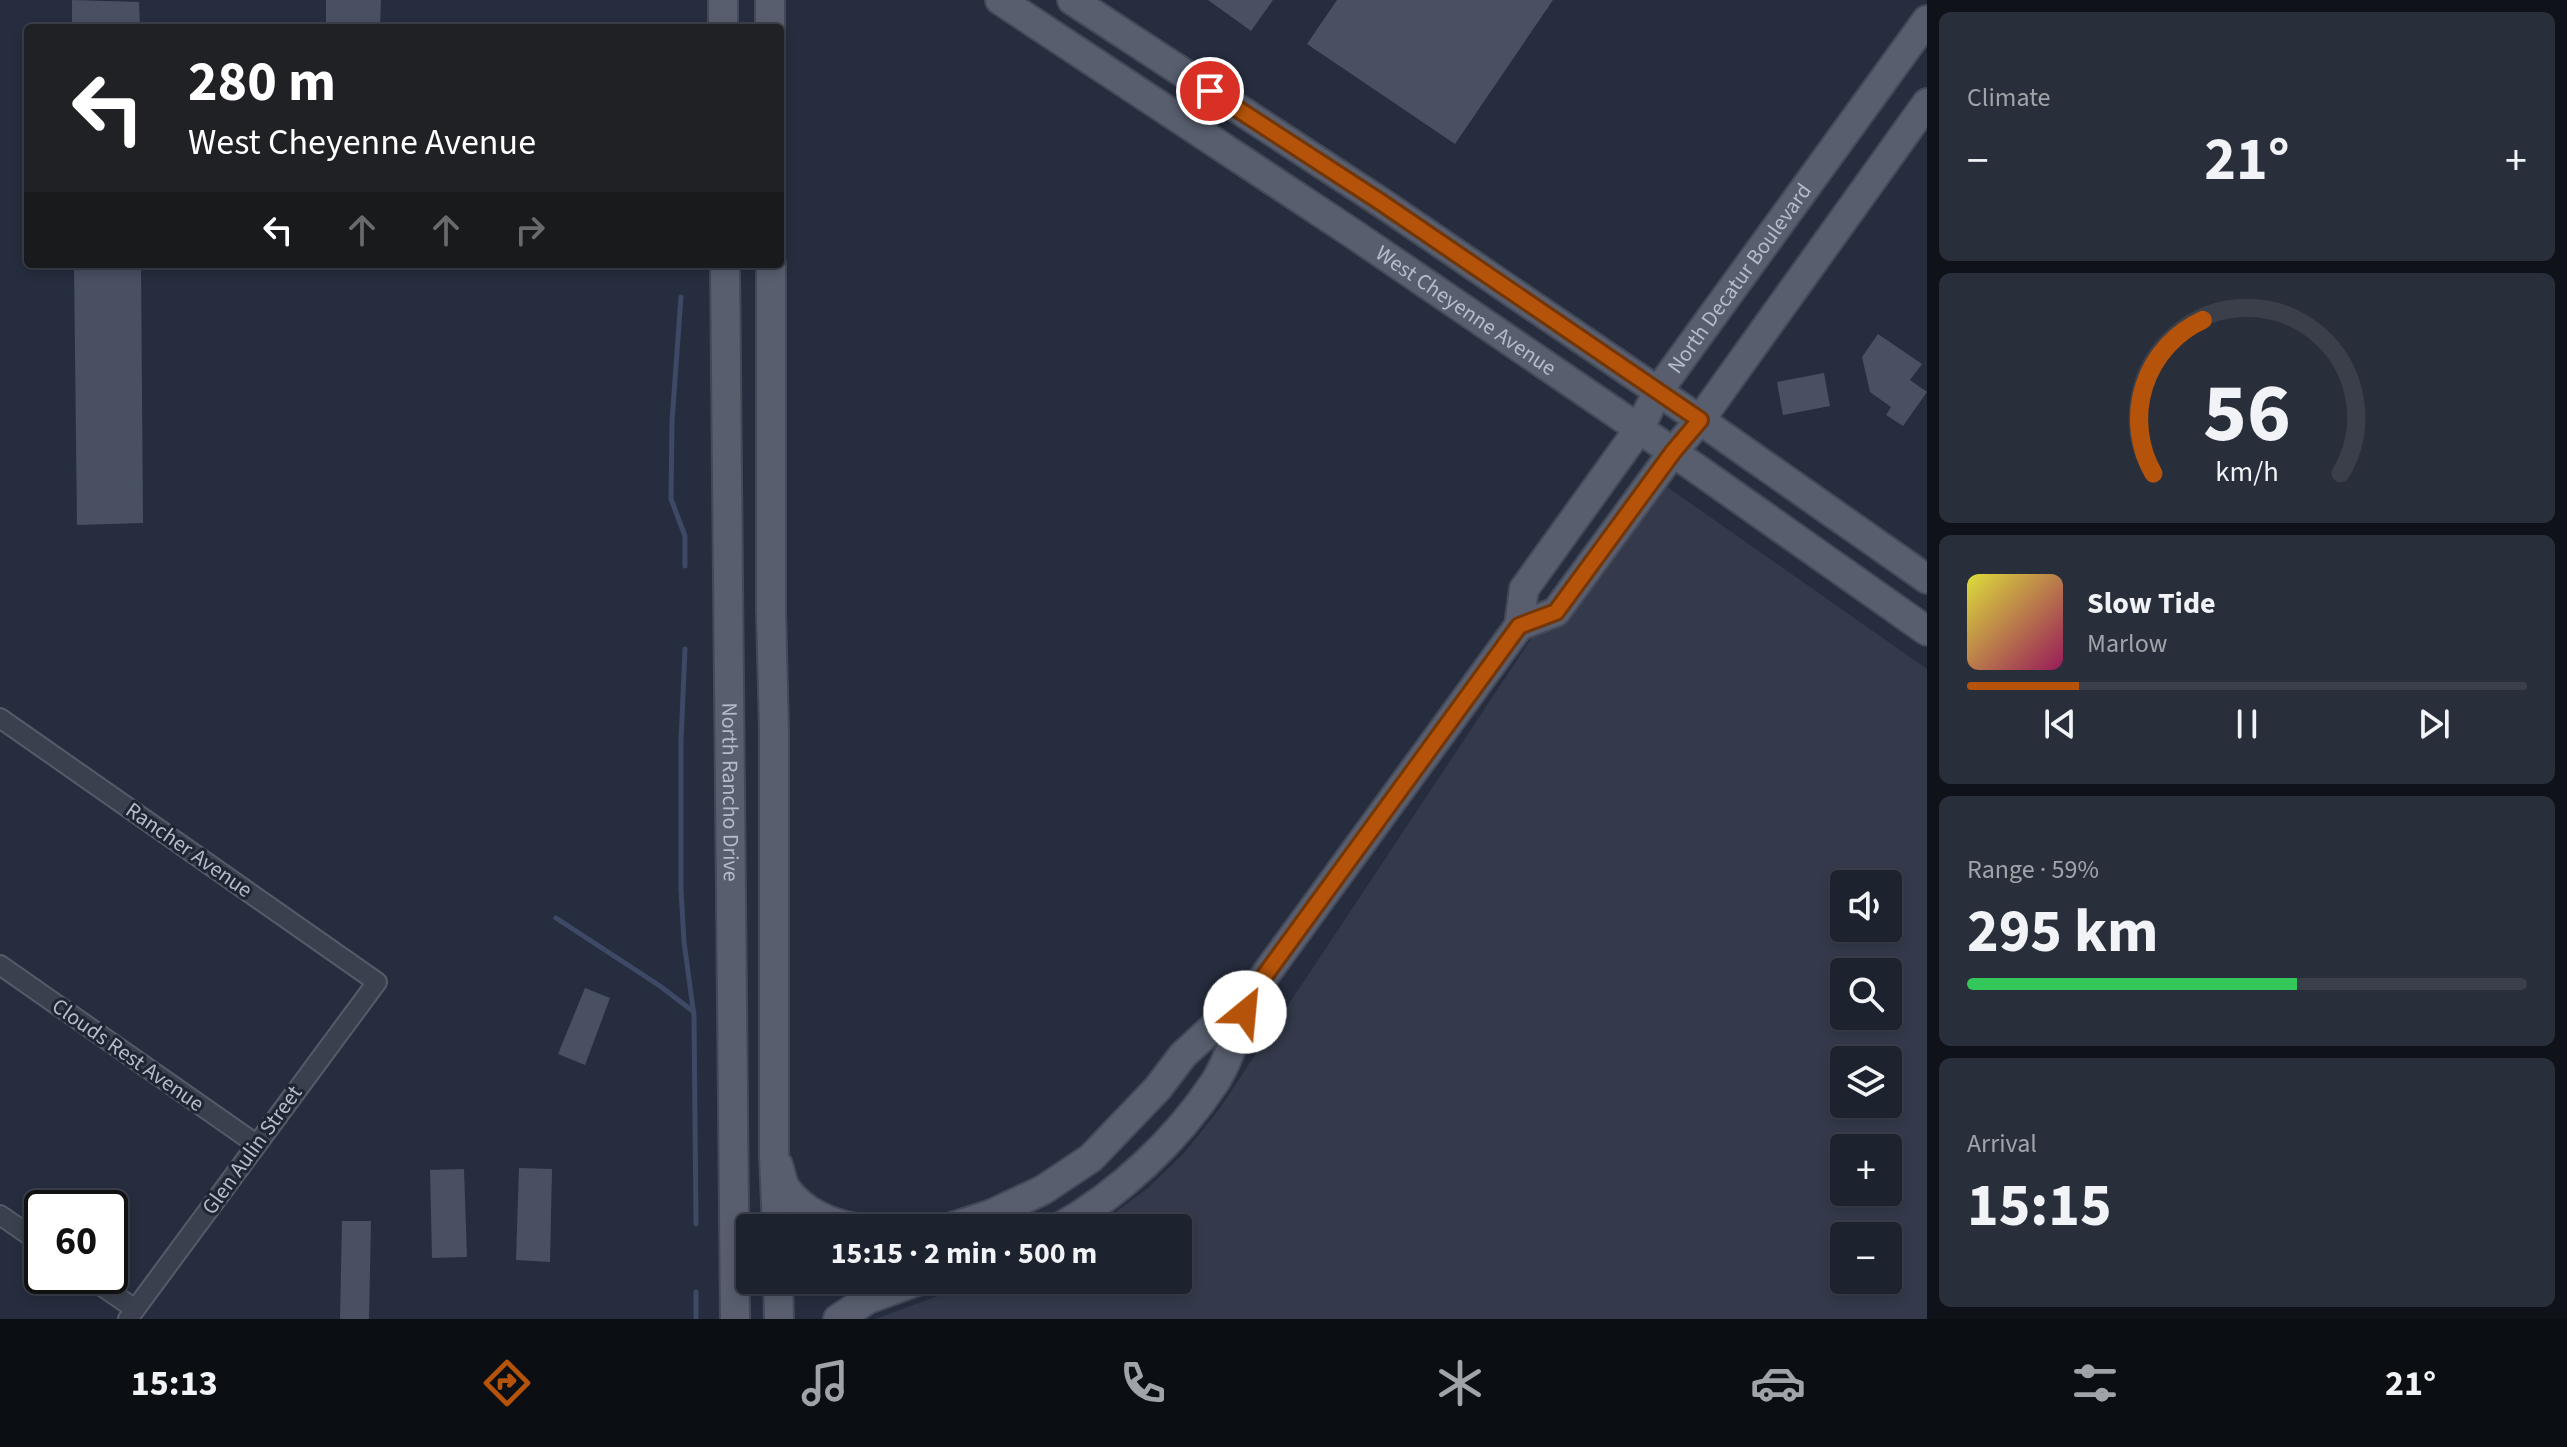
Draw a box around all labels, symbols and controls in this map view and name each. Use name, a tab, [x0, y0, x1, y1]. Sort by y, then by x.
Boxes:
text: 280 m	[188, 43, 336, 122]
icon: left	[56, 56, 160, 160]
pin	[1176, 57, 1244, 125]
icon: arrive	[1188, 69, 1232, 113]
text: Climate	[1967, 79, 2051, 116]
text: West Cheyenne Avenue	[188, 117, 536, 168]
text: 21°	[2204, 118, 2290, 203]
text: −	[1967, 130, 1989, 193]
text: +	[2505, 130, 2527, 193]
street label: North Decatur Boulevard	[1660, 177, 1820, 380]
icon: left	[256, 208, 300, 252]
icon: ahead	[340, 208, 384, 252]
icon: ahead	[424, 208, 468, 252]
icon: right	[508, 208, 552, 252]
street label: West Cheyenne Avenue	[1369, 237, 1563, 384]
text: 56	[2203, 355, 2291, 473]
text: km/h	[2215, 452, 2279, 492]
text: Slow Tide	[2087, 582, 2216, 625]
text: Marlow	[2087, 625, 2167, 662]
street label: North Rancho Drive	[713, 702, 747, 882]
icon: previous	[2038, 702, 2082, 746]
icon: pause	[2225, 702, 2269, 746]
icon: next	[2412, 702, 2456, 746]
street label: Rancher Avenue	[119, 794, 259, 906]
text: Range · 59%	[1967, 851, 2099, 888]
map controls	[1830, 870, 1902, 1294]
button: sound	[1830, 870, 1902, 942]
text: 295 km	[1967, 890, 2158, 975]
button: search	[1830, 958, 1902, 1030]
position arrow	[1203, 970, 1287, 1054]
street label: Clouds Rest Avenue	[45, 990, 211, 1120]
button: layers	[1830, 1046, 1902, 1118]
street label: Glen Aulin Street	[194, 1078, 310, 1221]
text: Arrival	[1967, 1125, 2037, 1162]
button: +	[1830, 1134, 1902, 1206]
text: 15:15	[1967, 1164, 2112, 1249]
speed limit sign: 60	[24, 1190, 128, 1294]
button: −	[1830, 1222, 1902, 1294]
text: 15:15 · 2 min · 500 m	[831, 1232, 1097, 1275]
icon: directions	[479, 1355, 535, 1411]
icon: music	[797, 1355, 853, 1411]
icon: phone	[1115, 1355, 1171, 1411]
icon: climate	[1432, 1355, 1488, 1411]
icon: car	[1750, 1355, 1806, 1411]
icon: filters	[2067, 1355, 2123, 1411]
text: 15:13	[131, 1358, 218, 1409]
text: 21°	[2385, 1358, 2436, 1409]

